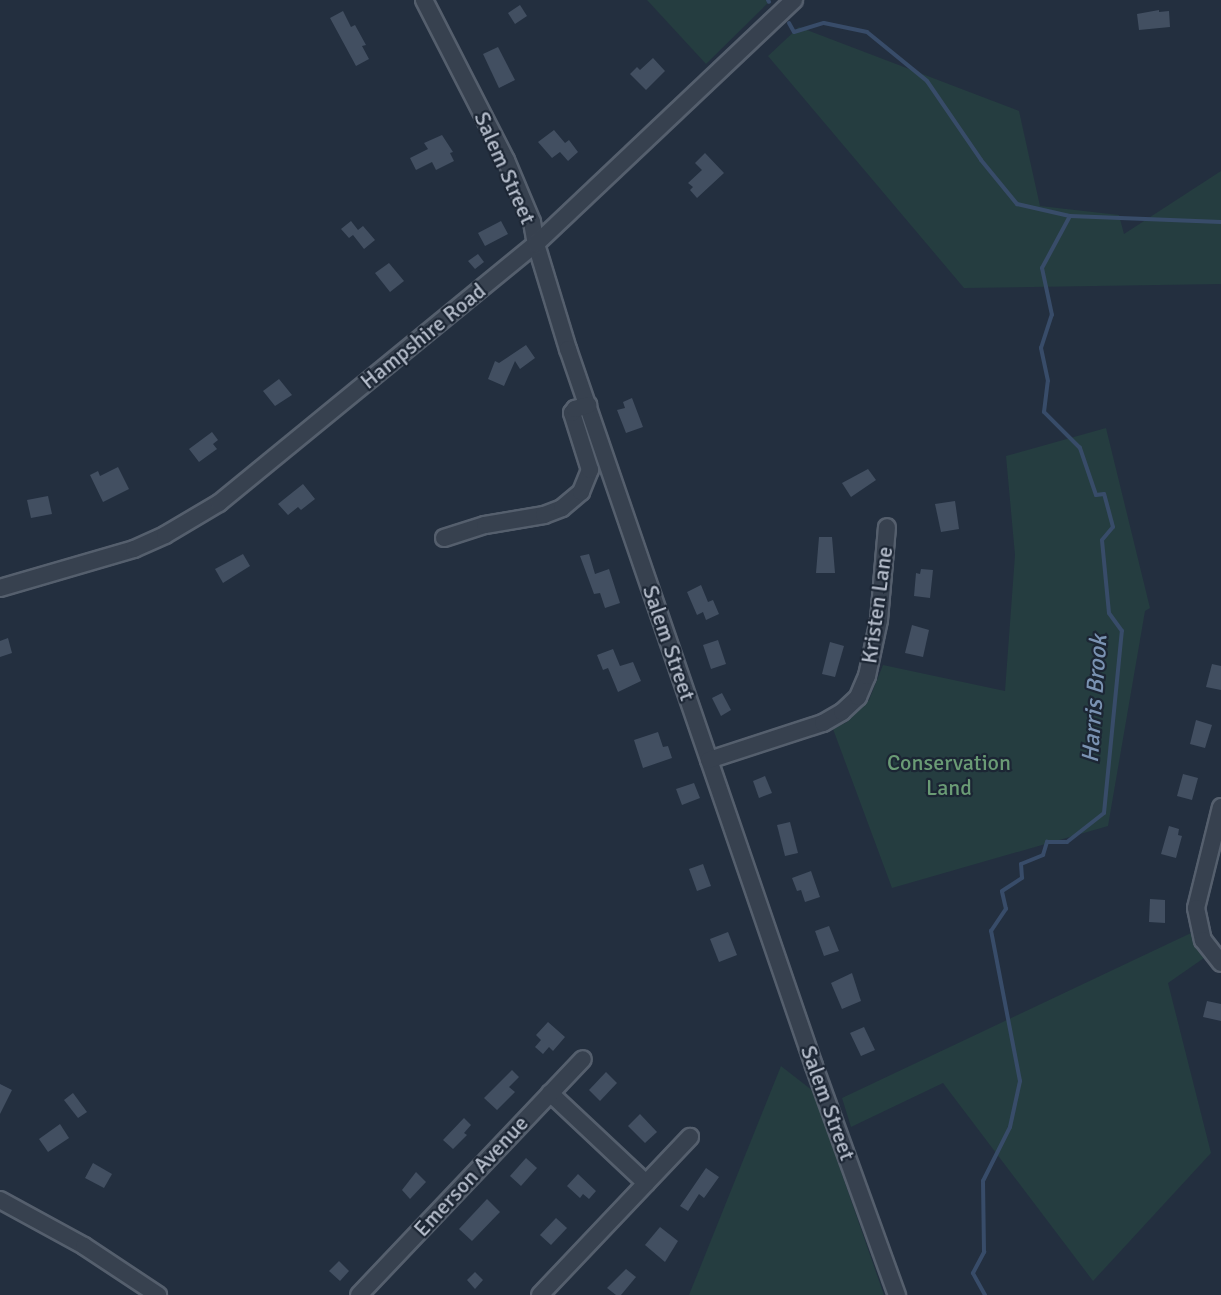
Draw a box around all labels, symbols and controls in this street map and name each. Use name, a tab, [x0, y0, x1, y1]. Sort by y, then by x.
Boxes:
street label: Salem Street	[468, 108, 542, 228]
street label: Hampshire Road	[355, 277, 491, 395]
street label: Kristen Lane	[856, 545, 898, 665]
street label: Salem Street	[637, 582, 701, 704]
water label: Harris Brook	[1076, 634, 1114, 764]
park label: Conservation Land	[887, 749, 1011, 800]
street label: Salem Street	[795, 1042, 861, 1164]
street label: Emerson Avenue	[408, 1110, 534, 1242]

